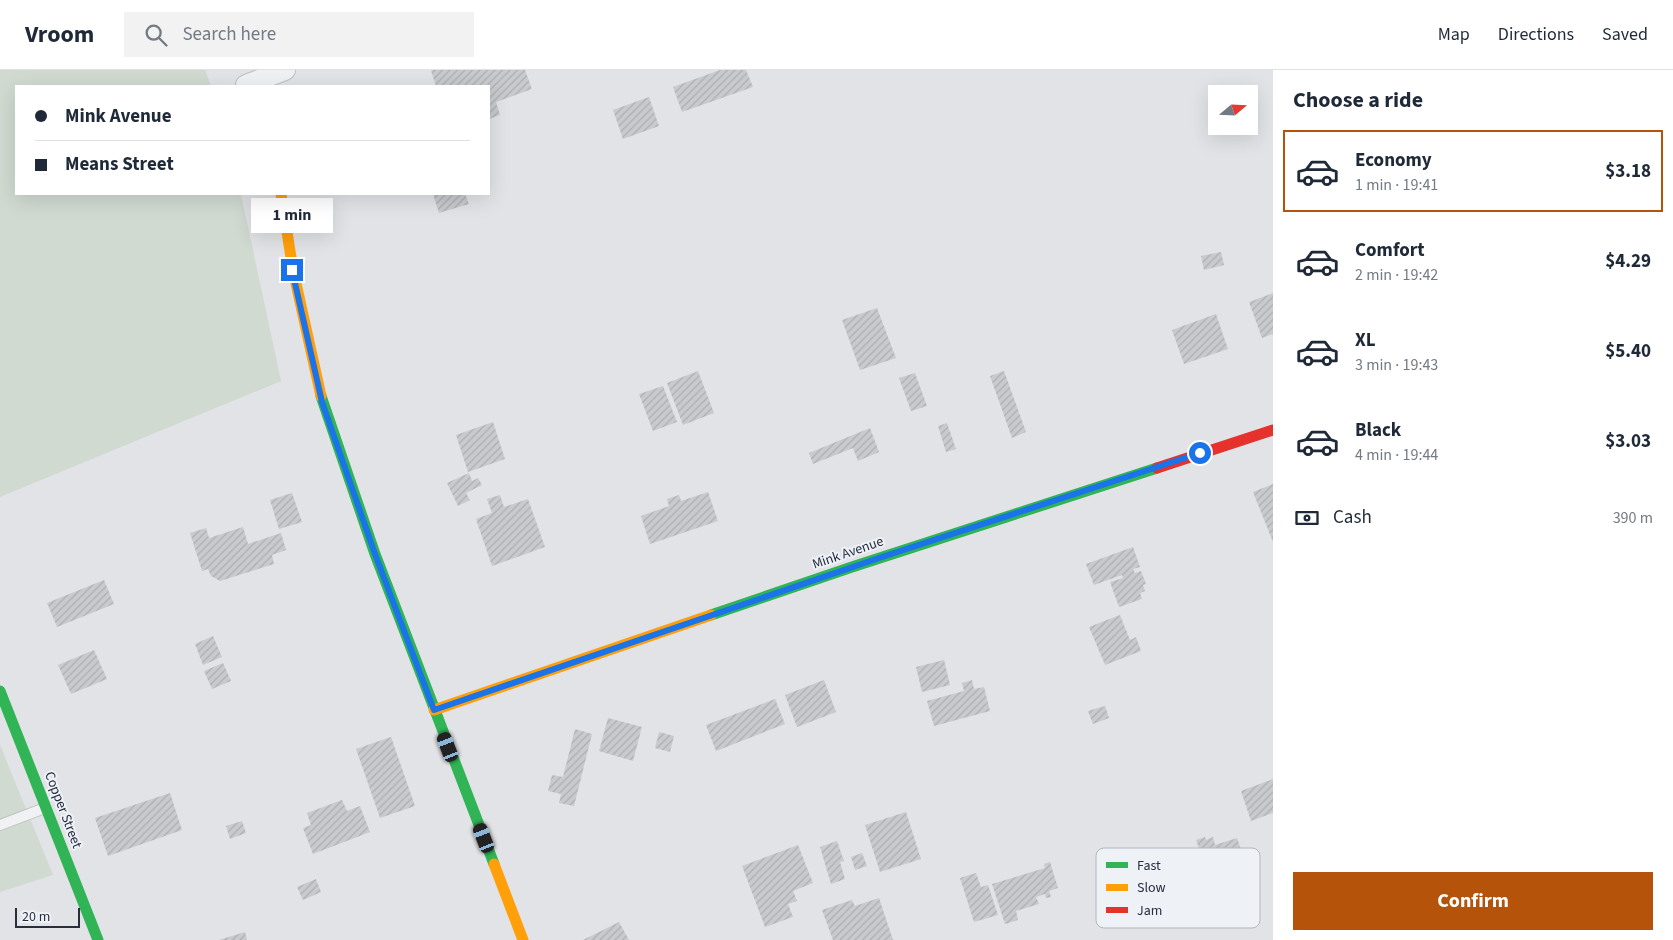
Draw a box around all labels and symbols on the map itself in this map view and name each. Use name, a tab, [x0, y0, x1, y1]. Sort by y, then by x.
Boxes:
north arrow	[1208, 85, 1258, 135]
callout: 1 min	[251, 198, 333, 232]
route end	[281, 259, 303, 281]
route start	[1189, 442, 1211, 464]
street label: Mink Avenue	[810, 531, 886, 575]
car	[435, 730, 460, 764]
street label: Copper Street	[39, 769, 87, 852]
car	[471, 821, 496, 855]
legend	[1096, 848, 1260, 928]
text: Fast	[1137, 856, 1161, 876]
text: Slow	[1137, 878, 1166, 898]
text: Jam	[1137, 901, 1162, 921]
scale bar	[15, 905, 80, 928]

